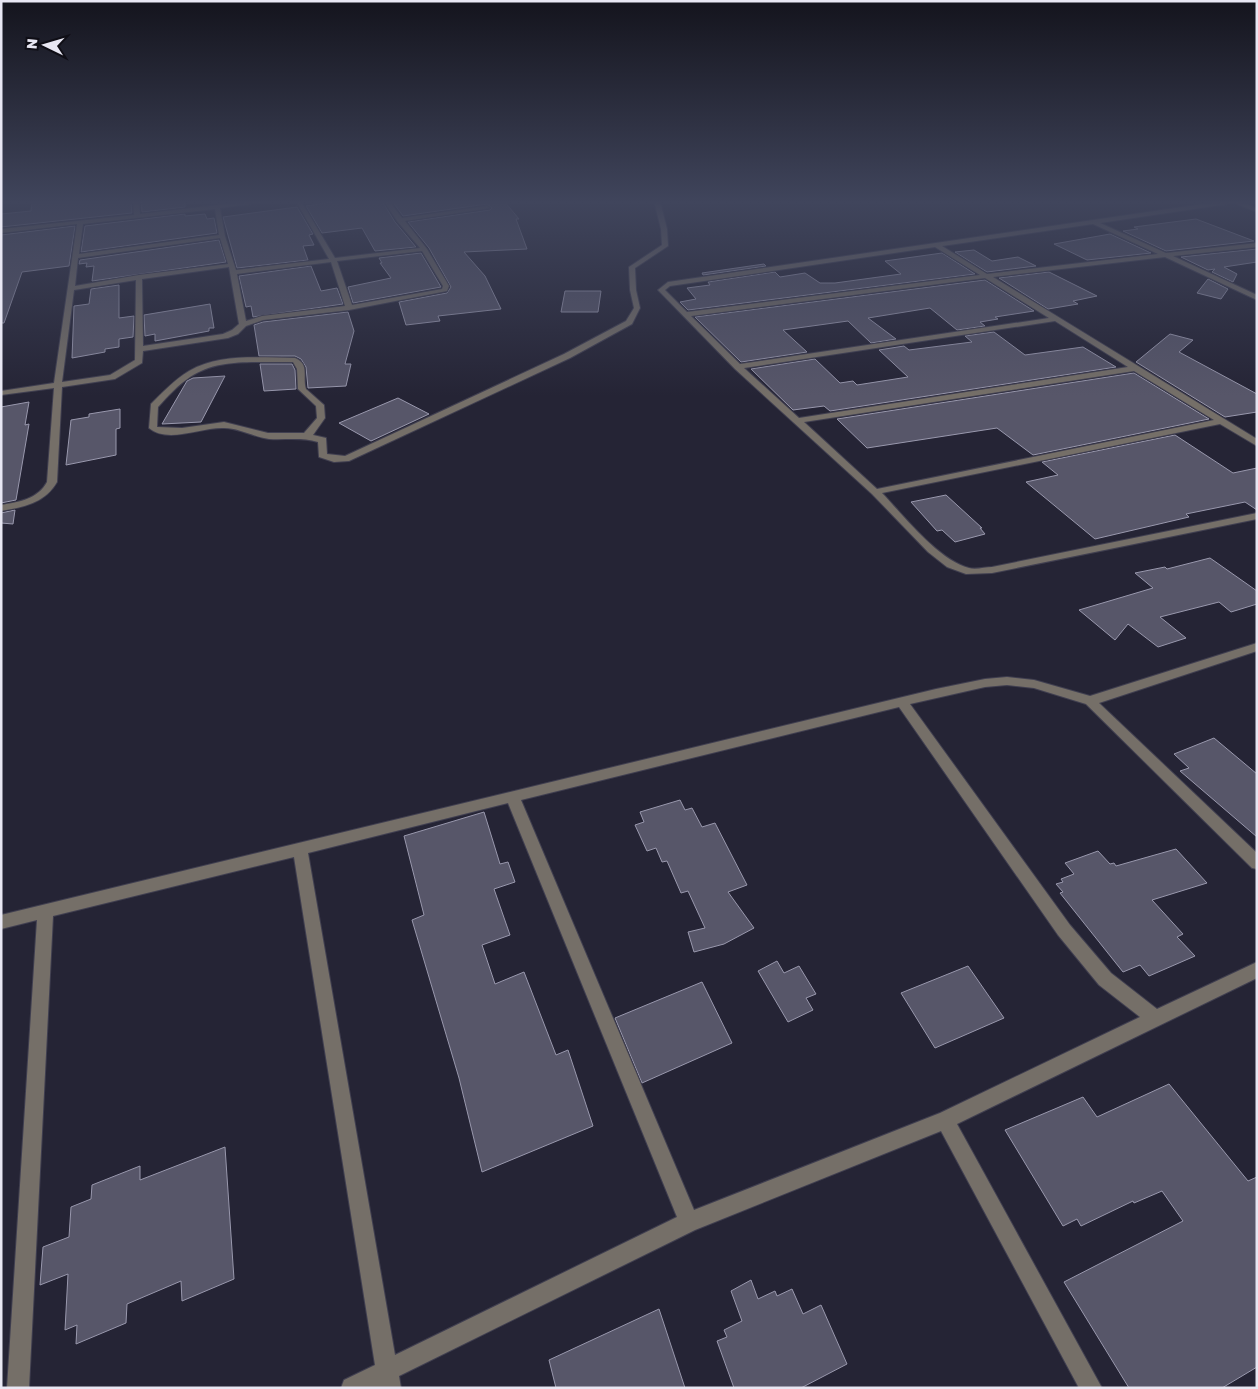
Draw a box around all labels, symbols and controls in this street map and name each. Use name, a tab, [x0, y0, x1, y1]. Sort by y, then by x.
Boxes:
north arrow	[20, 20, 70, 70]
text: N	[23, 38, 40, 50]

